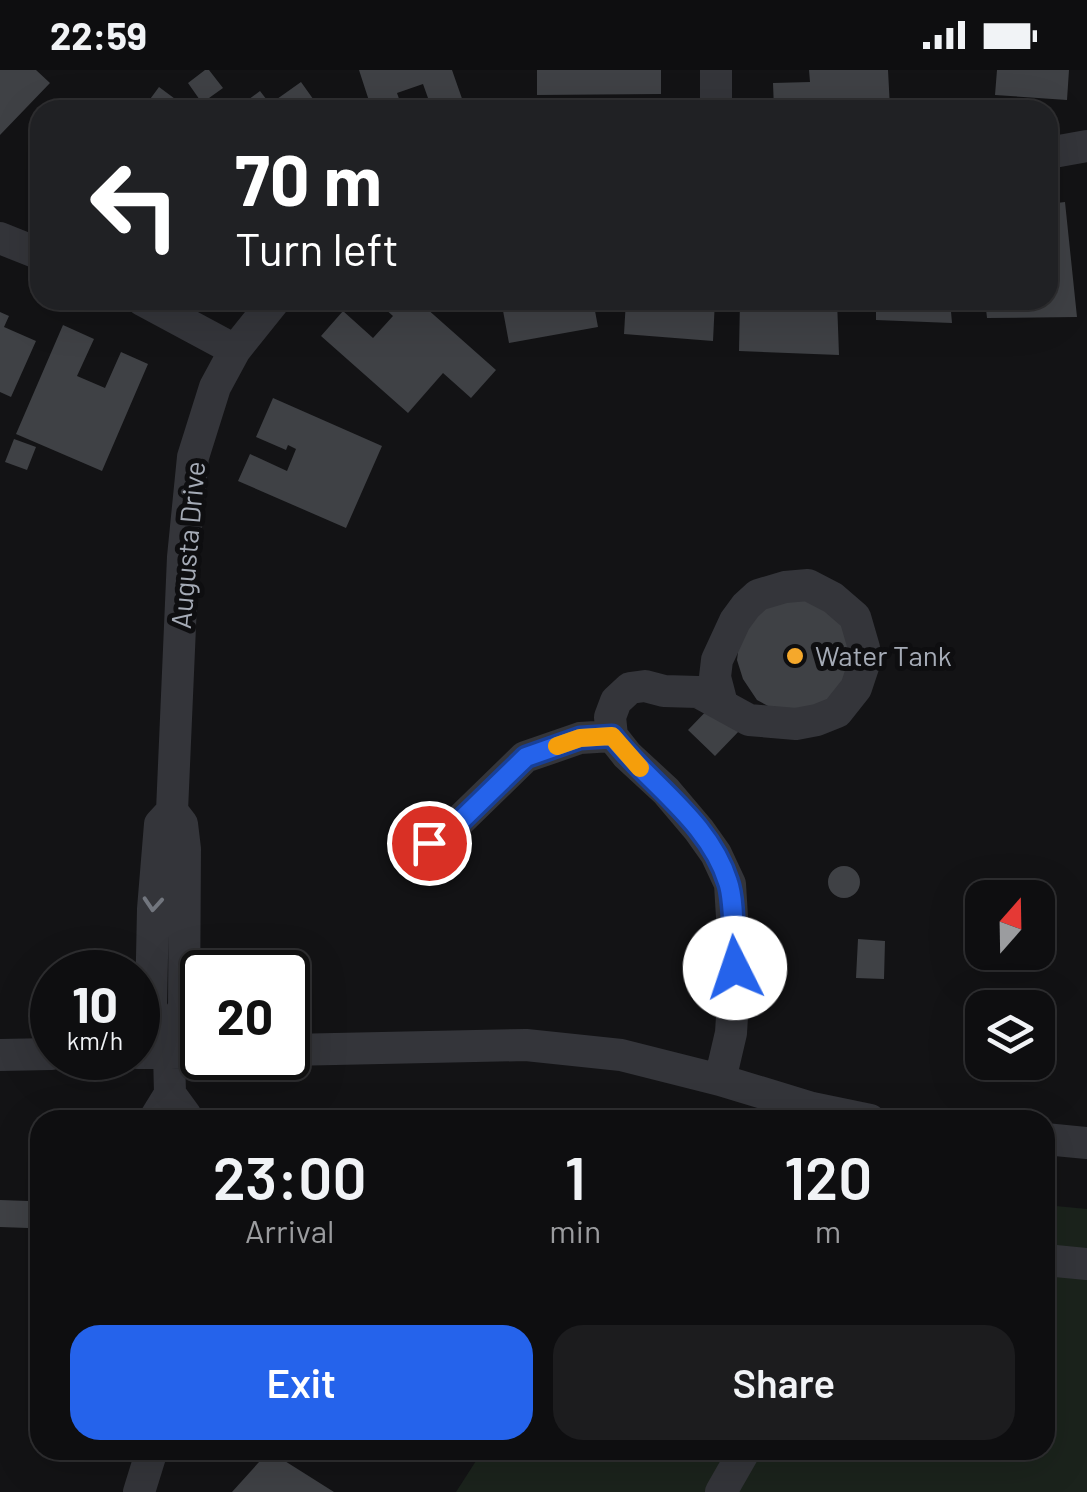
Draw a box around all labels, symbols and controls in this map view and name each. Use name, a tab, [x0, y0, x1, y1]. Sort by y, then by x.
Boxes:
text: 22:59	[50, 12, 147, 58]
text: 70 m	[235, 136, 382, 220]
icon: left	[70, 140, 200, 270]
text: Turn left	[235, 221, 399, 275]
street label: Augusta Drive	[163, 460, 211, 630]
place label: Water Tank	[815, 638, 952, 672]
marker: Water Tank	[784, 645, 806, 667]
pin	[387, 801, 472, 886]
icon: arrive	[402, 816, 457, 871]
north arrow	[965, 880, 1055, 970]
map controls	[965, 880, 1055, 1080]
one-way arrow	[143, 896, 165, 912]
position arrow	[683, 916, 787, 1020]
speed limit sign: 20	[180, 950, 310, 1080]
text: 10	[72, 973, 118, 1033]
button: layers	[965, 990, 1055, 1080]
text: km/h	[67, 1025, 123, 1055]
text: 23:00	[213, 1140, 367, 1212]
text: 1	[565, 1140, 586, 1212]
text: 120	[784, 1140, 872, 1212]
text: Arrival	[245, 1211, 334, 1249]
text: min	[549, 1211, 601, 1249]
text: m	[815, 1211, 841, 1249]
button: Exit	[70, 1325, 533, 1440]
button: Share	[553, 1325, 1015, 1440]

